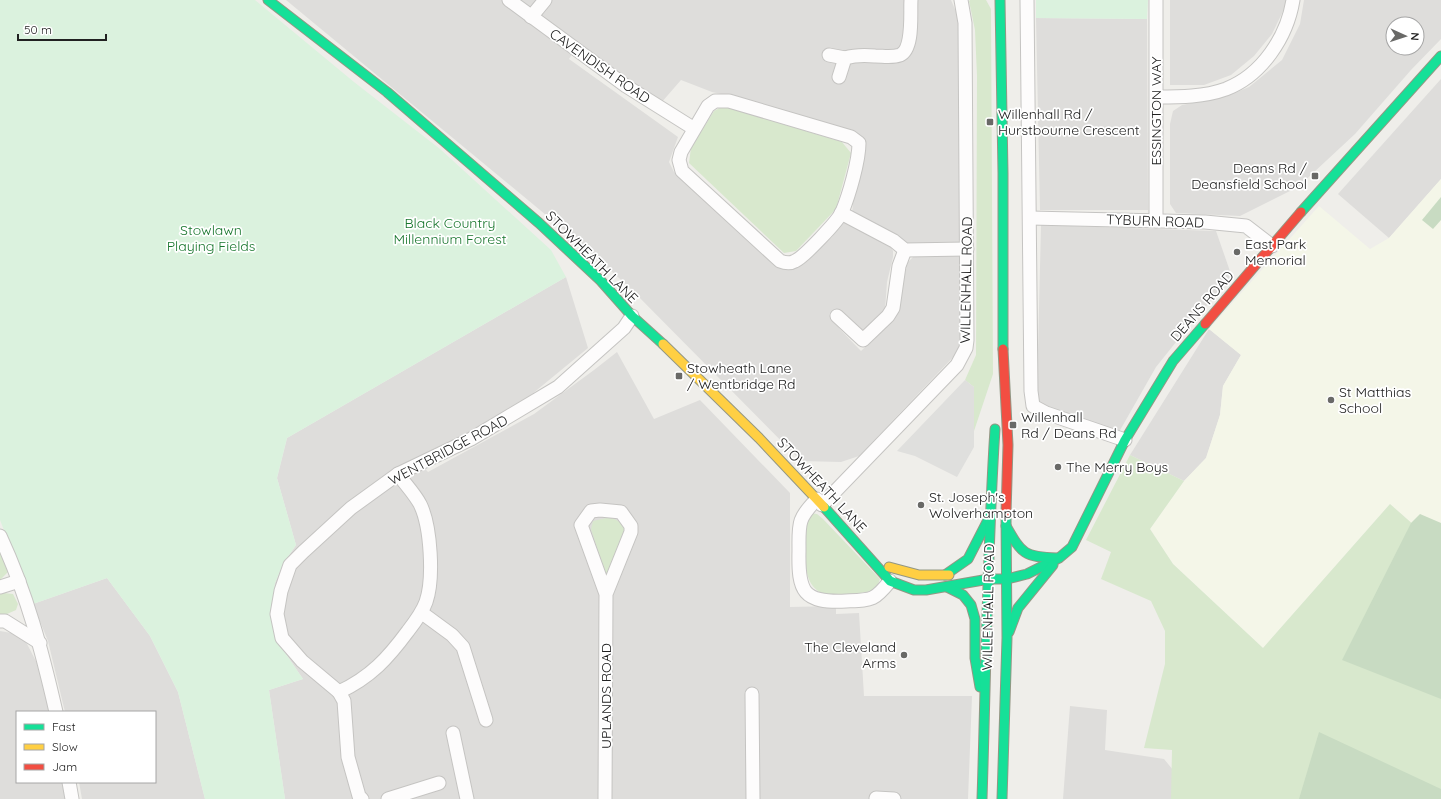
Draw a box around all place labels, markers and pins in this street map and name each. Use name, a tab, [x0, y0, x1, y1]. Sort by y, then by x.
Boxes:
place label: Willenhall Rd / Hurstbourne Crescent	[998, 105, 1140, 139]
marker: Willenhall Rd / Hurstbourne Crescent	[985, 117, 995, 127]
place label: Deans Rd / Deansfield School	[1191, 159, 1308, 193]
marker: Deans Rd / Deansfield School	[1310, 171, 1320, 181]
place label: East Park Memorial	[1245, 235, 1306, 269]
marker: East Park Memorial	[1232, 247, 1242, 257]
place label: Stowheath Lane / Wentbridge Rd	[687, 359, 796, 393]
marker: Stowheath Lane / Wentbridge Rd	[674, 371, 684, 381]
place label: St Matthias School	[1339, 383, 1411, 417]
marker: St Matthias School	[1326, 395, 1336, 405]
place label: Willenhall Rd / Deans Rd	[1021, 408, 1117, 442]
marker: Willenhall Rd / Deans Rd	[1008, 420, 1018, 430]
place label: The Merry Boys	[1066, 458, 1168, 476]
marker: The Merry Boys	[1053, 462, 1063, 472]
place label: St. Joseph's Wolverhampton	[929, 488, 1033, 522]
marker: St. Joseph's Wolverhampton	[916, 500, 926, 510]
place label: The Cleveland Arms	[804, 638, 896, 672]
marker: The Cleveland Arms	[899, 650, 909, 660]

